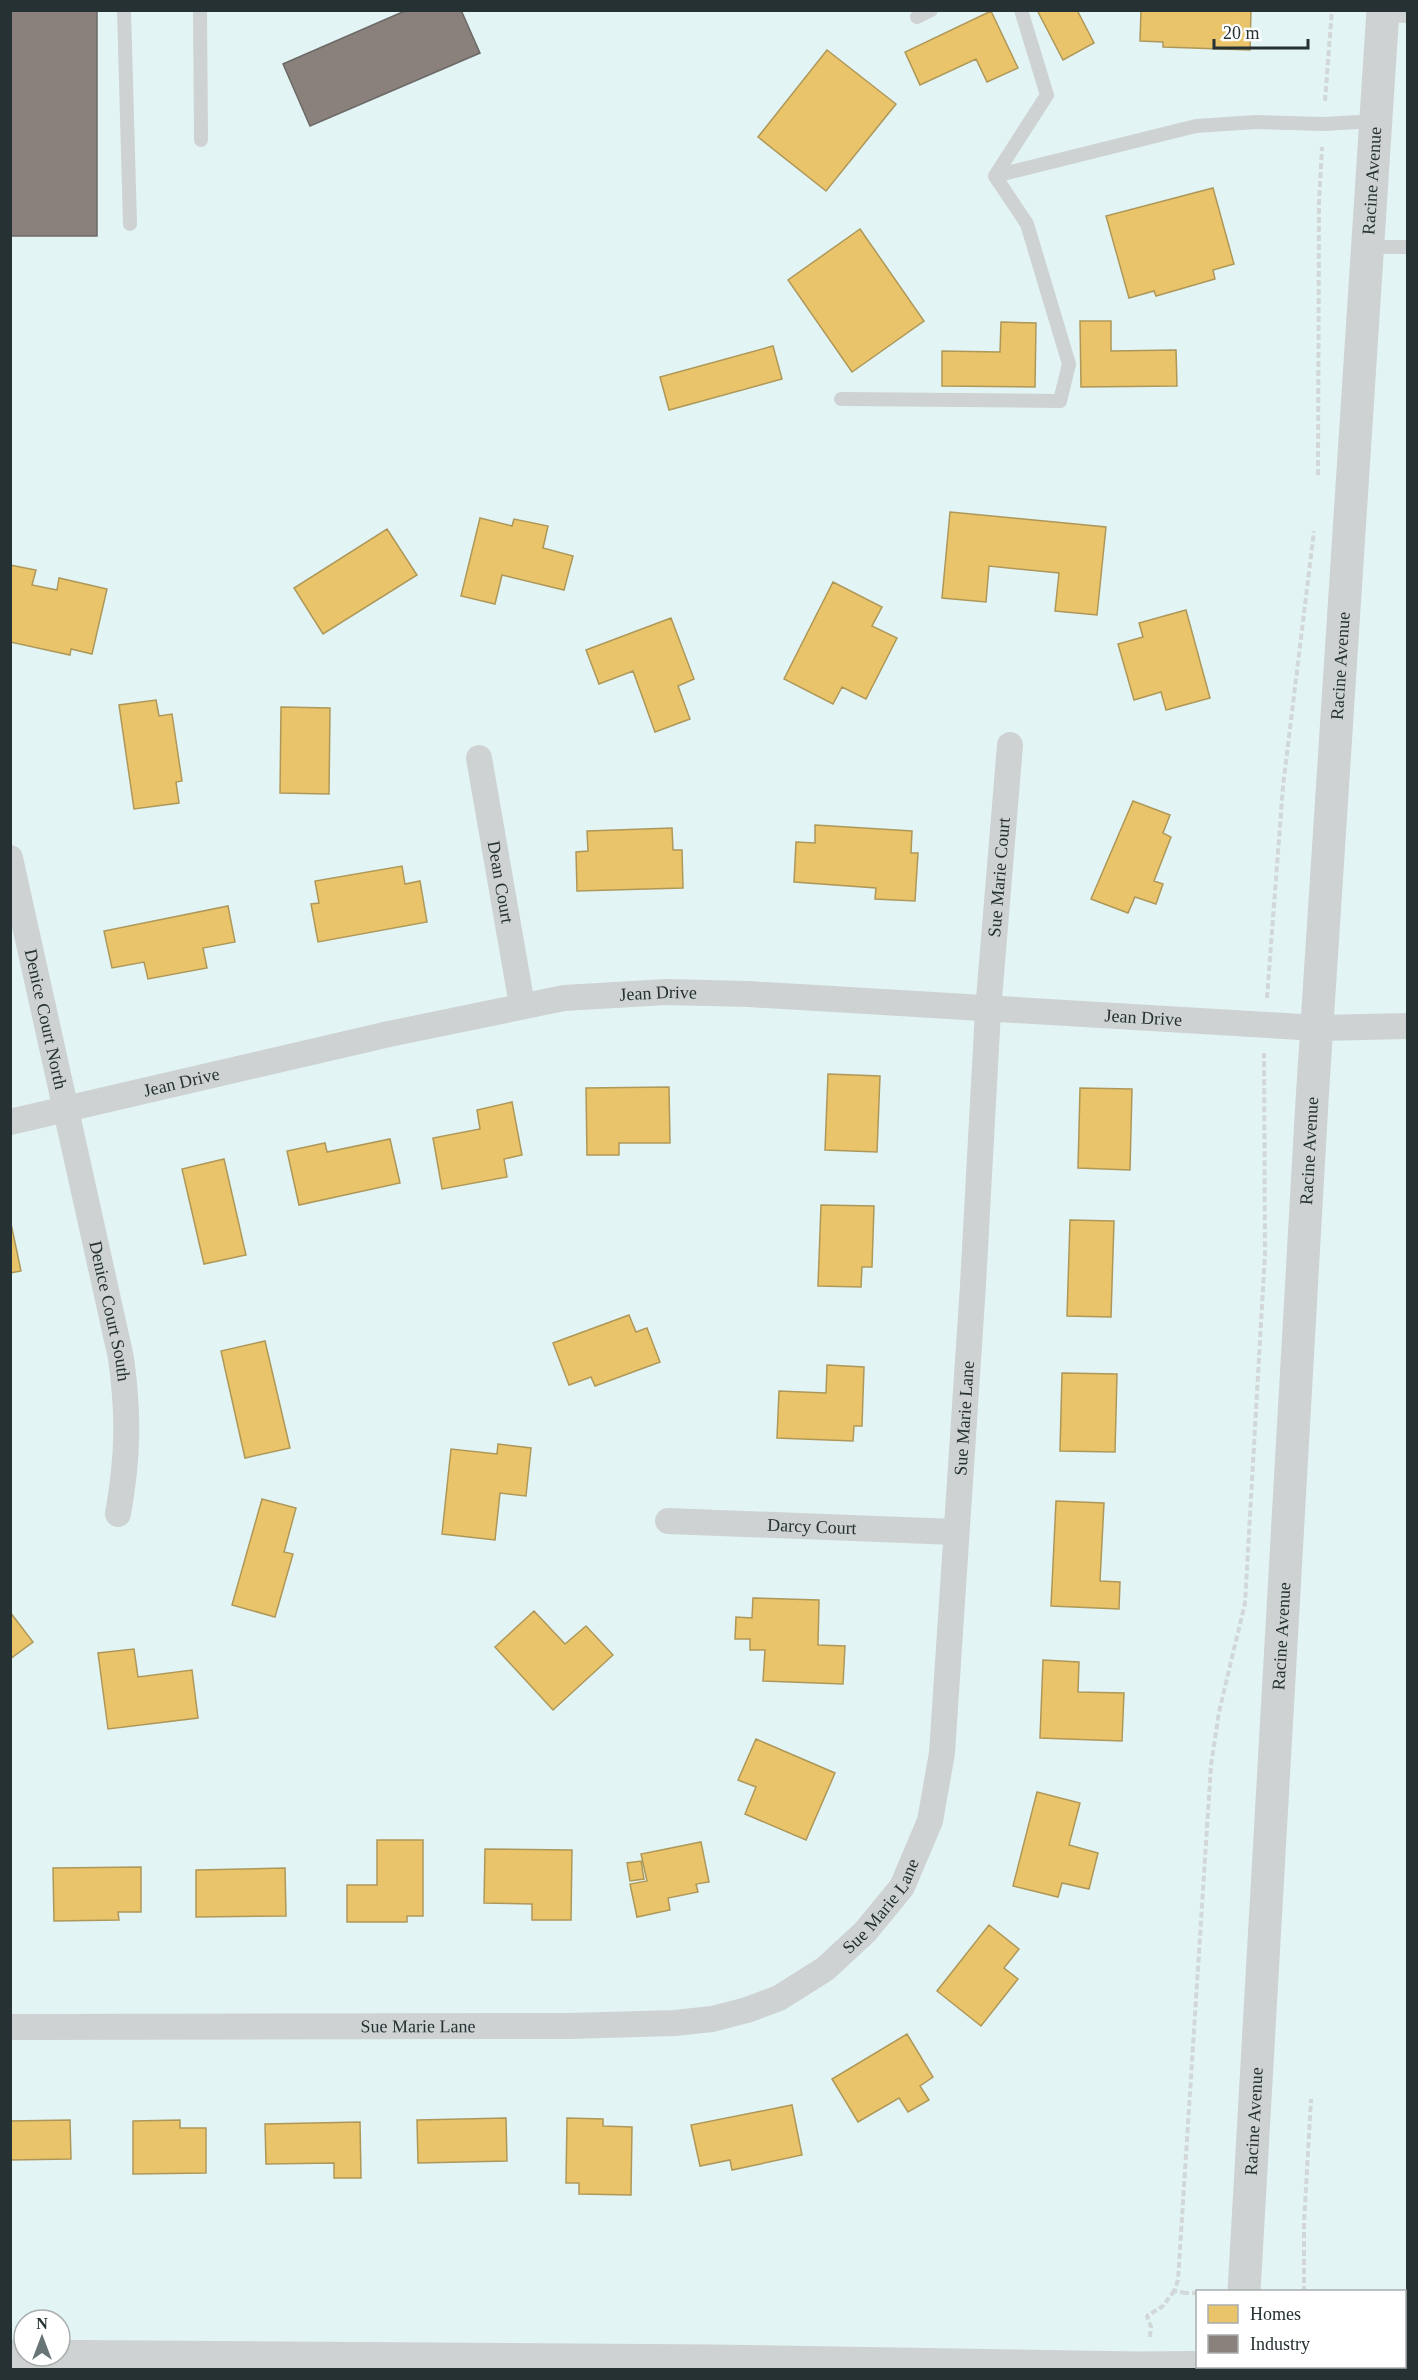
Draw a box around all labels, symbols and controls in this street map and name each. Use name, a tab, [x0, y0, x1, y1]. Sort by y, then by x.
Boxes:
scale bar	[1214, 12, 1308, 50]
text: 20 m	[1223, 23, 1260, 43]
street label: Racine Avenue	[1358, 126, 1385, 236]
street label: Racine Avenue	[1327, 611, 1354, 721]
street label: Sue Marie Court	[984, 817, 1014, 938]
street label: Dean Court	[484, 839, 518, 925]
street label: Denice Court North	[20, 947, 71, 1091]
street label: Jean Drive	[619, 982, 697, 1005]
street label: Jean Drive	[1104, 1005, 1183, 1030]
street label: Jean Drive	[141, 1064, 221, 1101]
street label: Racine Avenue	[1296, 1096, 1322, 1205]
street label: Denice Court South	[85, 1239, 134, 1382]
street label: Sue Marie Lane	[950, 1360, 978, 1476]
street label: Darcy Court	[767, 1515, 857, 1538]
street label: Racine Avenue	[1268, 1581, 1295, 1691]
street label: Sue Marie Lane	[838, 1856, 923, 1958]
street label: Sue Marie Lane	[360, 2016, 476, 2036]
street label: Racine Avenue	[1241, 2067, 1267, 2176]
legend	[1196, 2290, 1406, 2368]
text: Homes	[1250, 2304, 1301, 2324]
north arrow	[12, 2308, 72, 2368]
text: N	[36, 2315, 48, 2332]
text: Industry	[1250, 2334, 1310, 2354]

